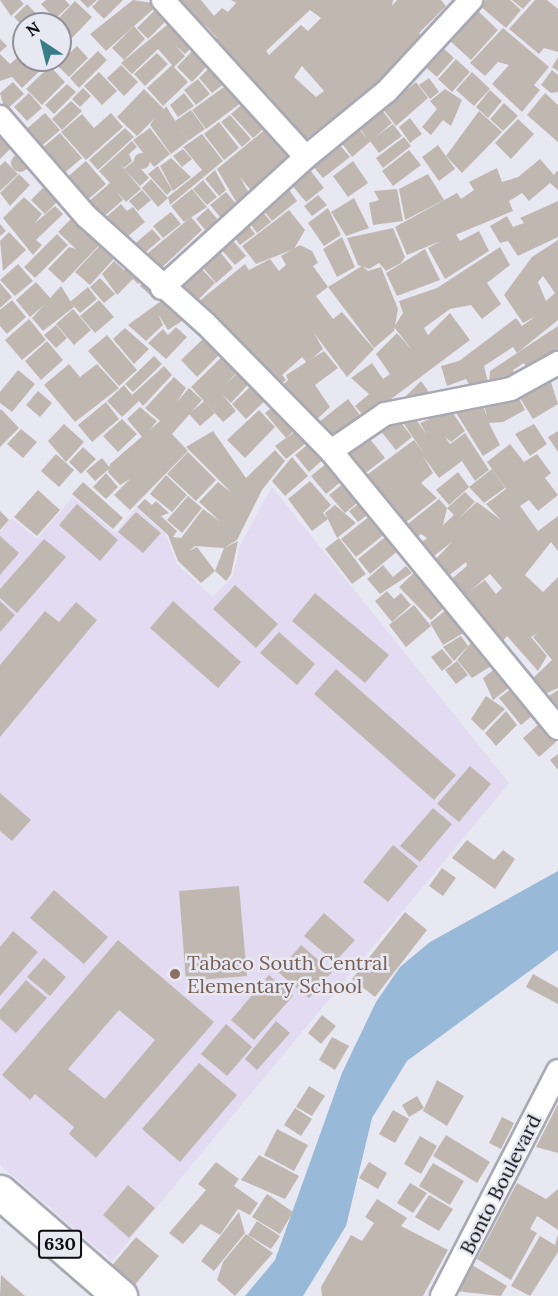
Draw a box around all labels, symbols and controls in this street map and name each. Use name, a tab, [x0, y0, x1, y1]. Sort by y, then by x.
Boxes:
north arrow	[12, 12, 72, 72]
text: N	[22, 17, 44, 41]
place label: Tabaco South Central Elementary School	[187, 951, 388, 998]
marker: Tabaco South Central Elementary School	[168, 967, 182, 981]
street label: Bonto Boulevard	[454, 1110, 546, 1258]
road number: 630	[38, 1229, 82, 1259]

